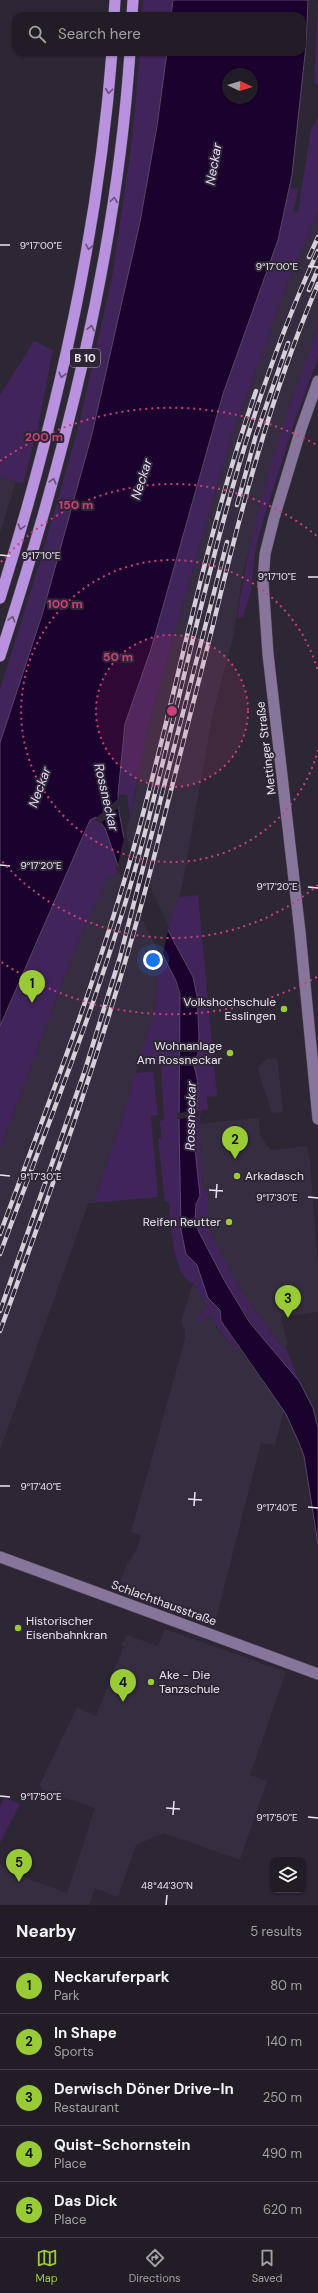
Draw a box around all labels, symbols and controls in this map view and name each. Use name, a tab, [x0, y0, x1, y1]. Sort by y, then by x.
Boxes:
search box	[12, 12, 306, 56]
icon: search	[26, 23, 48, 45]
text: Search here	[58, 24, 141, 44]
north arrow	[222, 68, 258, 104]
one-way arrow	[105, 88, 114, 94]
water label: Neckar	[201, 141, 226, 186]
one-way arrow	[109, 197, 118, 203]
text: 9°17'00"E	[20, 239, 62, 252]
one-way arrow	[85, 244, 93, 251]
text: 9°17'00"E	[256, 260, 298, 273]
one-way arrow	[87, 324, 95, 331]
road number: B 10	[70, 349, 100, 367]
one-way arrow	[58, 371, 67, 378]
text: 200 m	[25, 429, 63, 445]
water label: Neckar	[127, 455, 156, 502]
one-way arrow	[48, 478, 57, 485]
text: 150 m	[59, 497, 93, 513]
one-way arrow	[17, 524, 26, 531]
text: 9°17'10"E	[22, 549, 61, 562]
text: 9°17'10"E	[258, 570, 297, 583]
text: 100 m	[47, 596, 83, 612]
one-way arrow	[7, 616, 16, 623]
text: 50 m	[103, 649, 133, 665]
street label: Mettinger Straße	[252, 700, 280, 796]
centre of rings	[165, 704, 179, 718]
water label: Rossneckar	[90, 762, 123, 834]
water label: Neckar	[24, 763, 55, 810]
text: 9°17'20"E	[20, 859, 62, 872]
text: 9°17'20"E	[256, 880, 298, 893]
your location	[143, 950, 163, 970]
pin: 1	[19, 970, 45, 1003]
place label: Volkshochschule Esslingen	[183, 994, 276, 1024]
marker: Volkshochschule Esslingen	[279, 1004, 289, 1014]
place label: Wohnanlage Am Rossneckar	[137, 1038, 223, 1068]
marker: Wohnanlage Am Rossneckar	[225, 1048, 235, 1058]
water label: Rossneckar	[181, 1080, 200, 1151]
pin: 2	[222, 1126, 248, 1159]
place label: Arkadasch	[245, 1168, 304, 1184]
text: 9°17'30"E	[20, 1170, 62, 1183]
marker: Arkadasch	[232, 1171, 242, 1181]
text: 9°17'30"E	[256, 1191, 298, 1204]
place label: Reifen Reutter	[143, 1214, 222, 1230]
marker: Reifen Reutter	[224, 1217, 234, 1227]
pin: 3	[275, 1285, 301, 1318]
text: 9°17'40"E	[21, 1480, 62, 1493]
text: 9°17'40"E	[257, 1501, 298, 1514]
street label: Schlachthausstraße	[109, 1577, 219, 1630]
place label: Historischer Eisenbahnkran	[26, 1613, 107, 1643]
marker: Historischer Eisenbahnkran	[13, 1623, 23, 1633]
place label: Ake - Die Tanzschule	[159, 1667, 220, 1697]
pin: 4	[110, 1669, 136, 1702]
marker: Ake - Die Tanzschule	[146, 1677, 156, 1687]
text: 9°17'50"E	[20, 1790, 62, 1803]
text: 9°17'50"E	[256, 1811, 298, 1824]
pin: 5	[6, 1849, 32, 1882]
map controls	[270, 1857, 306, 1893]
button: layers	[270, 1857, 306, 1893]
text: 48°44'30"N	[141, 1879, 193, 1892]
text: Nearby	[16, 1920, 76, 1942]
text: 5 results	[250, 1923, 302, 1940]
text: Neckaruferpark	[54, 1967, 169, 1987]
text: 1	[27, 1977, 31, 1994]
text: 80 m	[270, 1977, 302, 1994]
text: Park	[54, 1987, 80, 2004]
text: In Shape	[54, 2023, 117, 2043]
text: 2	[25, 2033, 33, 2050]
text: 140 m	[266, 2033, 302, 2050]
text: Sports	[54, 2043, 94, 2060]
text: Derwisch Döner Drive-In	[54, 2079, 234, 2099]
text: 3	[25, 2089, 33, 2106]
text: 250 m	[263, 2089, 302, 2106]
text: Restaurant	[54, 2099, 119, 2116]
text: Quist-Schornstein	[54, 2135, 190, 2155]
text: 4	[25, 2145, 33, 2162]
text: 490 m	[262, 2145, 302, 2162]
text: Place	[54, 2155, 86, 2172]
text: Das Dick	[54, 2191, 117, 2211]
text: 5	[25, 2201, 33, 2218]
text: 620 m	[263, 2201, 302, 2218]
text: Place	[54, 2211, 86, 2228]
tab: Map	[36, 2247, 58, 2285]
tab: Directions	[129, 2247, 181, 2285]
tab: Saved	[252, 2247, 282, 2285]

